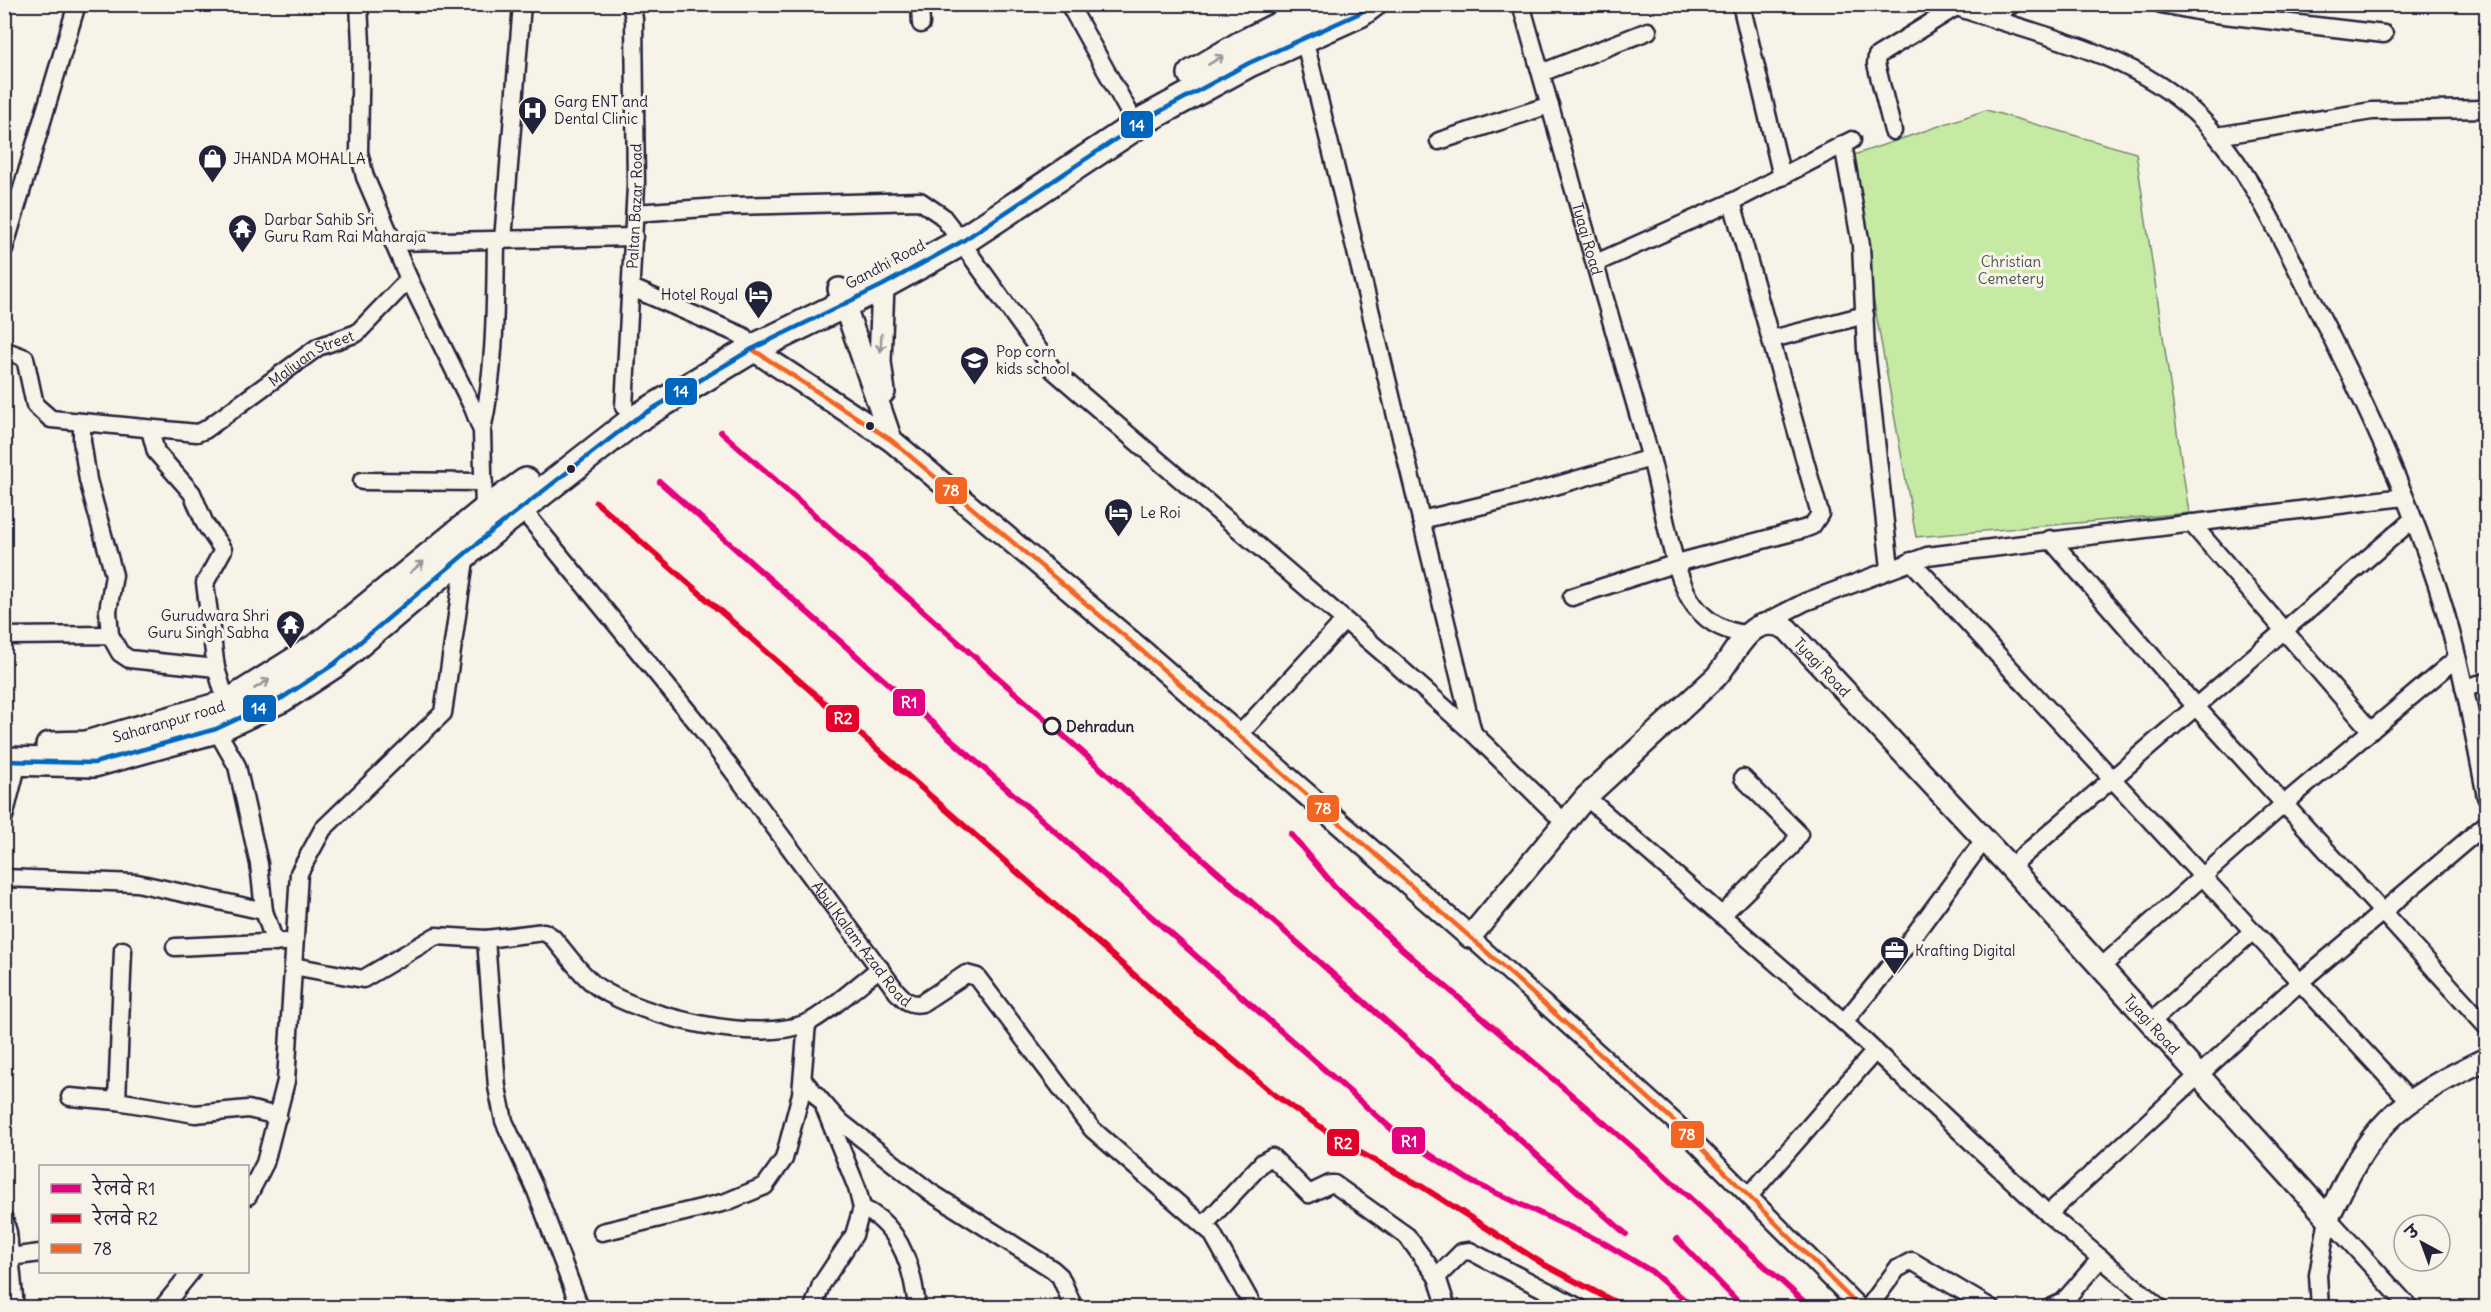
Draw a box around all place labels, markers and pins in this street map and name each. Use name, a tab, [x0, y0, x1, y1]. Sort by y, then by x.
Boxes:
place label: Garg ENT and Dental Clinic	[554, 92, 648, 128]
hospital icon: Garg ENT and Dental Clinic	[517, 94, 549, 136]
shop icon: JHANDA MOHALLA	[196, 142, 228, 184]
place label: JHANDA MOHALLA	[233, 149, 366, 168]
place label: Darbar Sahib Sri Guru Ram Rai Maharaja	[264, 210, 426, 246]
temple icon: Darbar Sahib Sri Guru Ram Rai Maharaja	[227, 212, 259, 254]
hotel icon: Hotel Royal	[743, 278, 775, 320]
place label: Hotel Royal	[661, 285, 738, 304]
place label: Pop corn kids school	[996, 342, 1070, 378]
school or university icon: Pop corn kids school	[959, 344, 991, 386]
unlabelled marker	[864, 420, 876, 432]
unlabelled marker	[565, 463, 577, 475]
hotel icon: Le Roi	[1103, 496, 1135, 538]
place label: Le Roi	[1140, 503, 1181, 522]
place label: Gurudwara Shri Guru Singh Sabha	[148, 606, 269, 642]
temple icon: Gurudwara Shri Guru Singh Sabha	[274, 608, 306, 650]
marker: Dehradun	[1043, 717, 1061, 735]
place label: Dehradun	[1066, 717, 1134, 736]
office icon: Krafting Digital	[1878, 934, 1910, 976]
place label: Krafting Digital	[1915, 941, 2015, 960]

